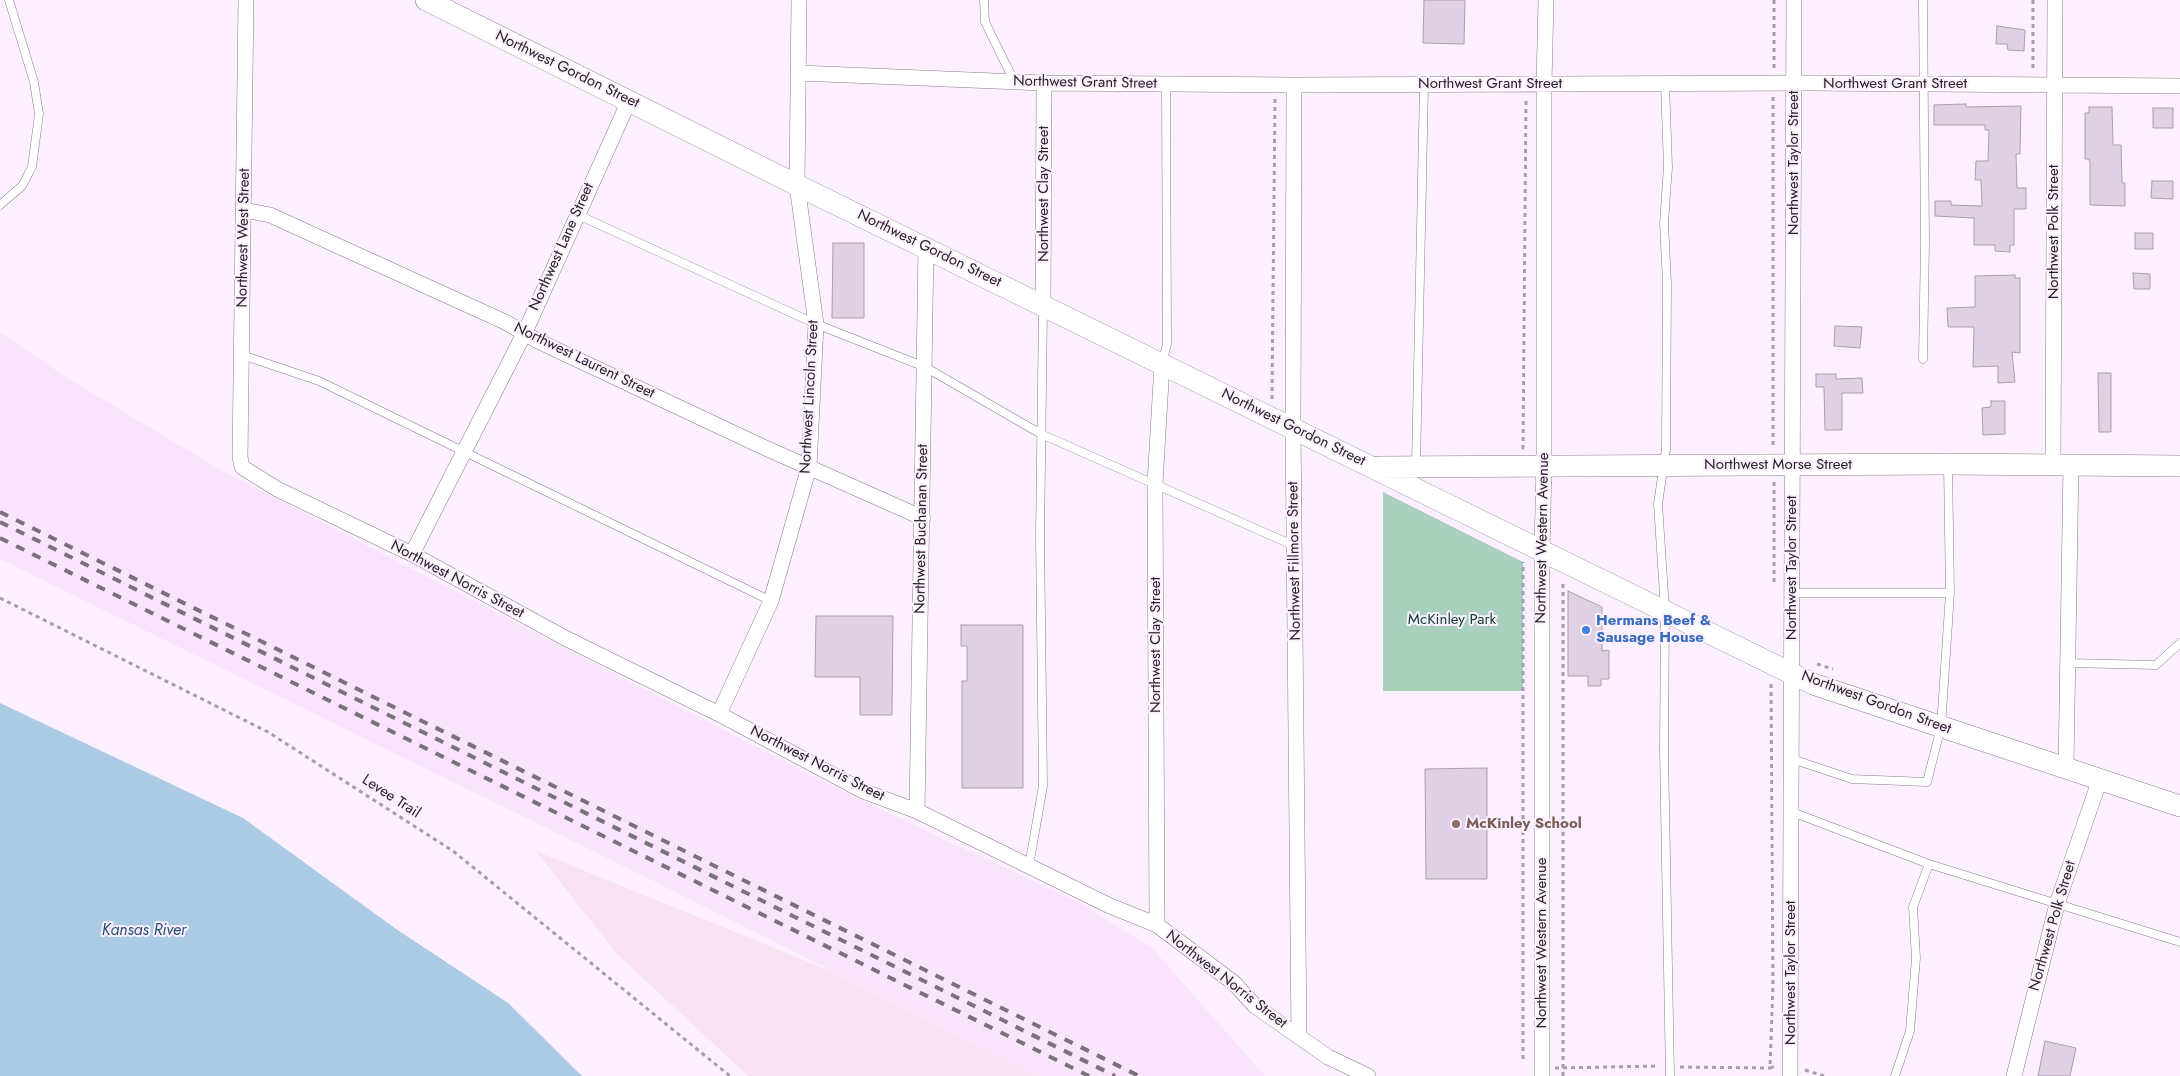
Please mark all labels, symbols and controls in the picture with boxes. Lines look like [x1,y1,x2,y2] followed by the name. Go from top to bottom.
[492,27,642,113] street label: Northwest Gordon Street
[1013,73,1157,93] street label: Northwest Grant Street
[1418,75,1562,93] street label: Northwest Grant Street
[1823,75,1967,93] street label: Northwest Grant Street
[1785,91,1803,235] street label: Northwest Taylor Street
[1035,126,1053,262] street label: Northwest Clay Street
[2045,165,2063,299] street label: Northwest Polk Street
[234,168,254,308] street label: Northwest West Street
[526,180,598,314] street label: Northwest Lane Street
[854,206,1004,292] street label: Northwest Gordon Street
[511,319,657,403] street label: Northwest Laurent Street
[797,320,823,474] street label: Northwest Lincoln Street
[1218,385,1368,471] street label: Northwest Gordon Street
[912,444,932,614] street label: Northwest Buchanan Street
[1533,452,1553,624] street label: Northwest Western Avenue
[1704,456,1852,474] street label: Northwest Morse Street
[1285,481,1305,641] street label: Northwest Fillmore Street
[1783,496,1801,640] street label: Northwest Taylor Street
[387,537,527,623] street label: Northwest Norris Street
[1147,577,1165,713] street label: Northwest Clay Street
[1408,611,1496,629] park label: McKinley Park
[1596,612,1711,647] place label: Hermans Beef & Sausage House
[1580,624,1592,636] marker: Hermans Beef & Sausage House
[1799,668,1953,738] street label: Northwest Gordon Street
[747,722,887,806] street label: Northwest Norris Street
[358,771,424,823] street label: Levee Trail
[1466,815,1582,833] place label: McKinley School
[1450,818,1462,830] marker: McKinley School
[1533,857,1551,1029] street label: Northwest Western Avenue
[2026,859,2080,993] street label: Northwest Polk Street
[1782,901,1800,1045] street label: Northwest Taylor Street
[102,921,186,941] water label: Kansas River
[1162,927,1290,1033] street label: Northwest Norris Street

